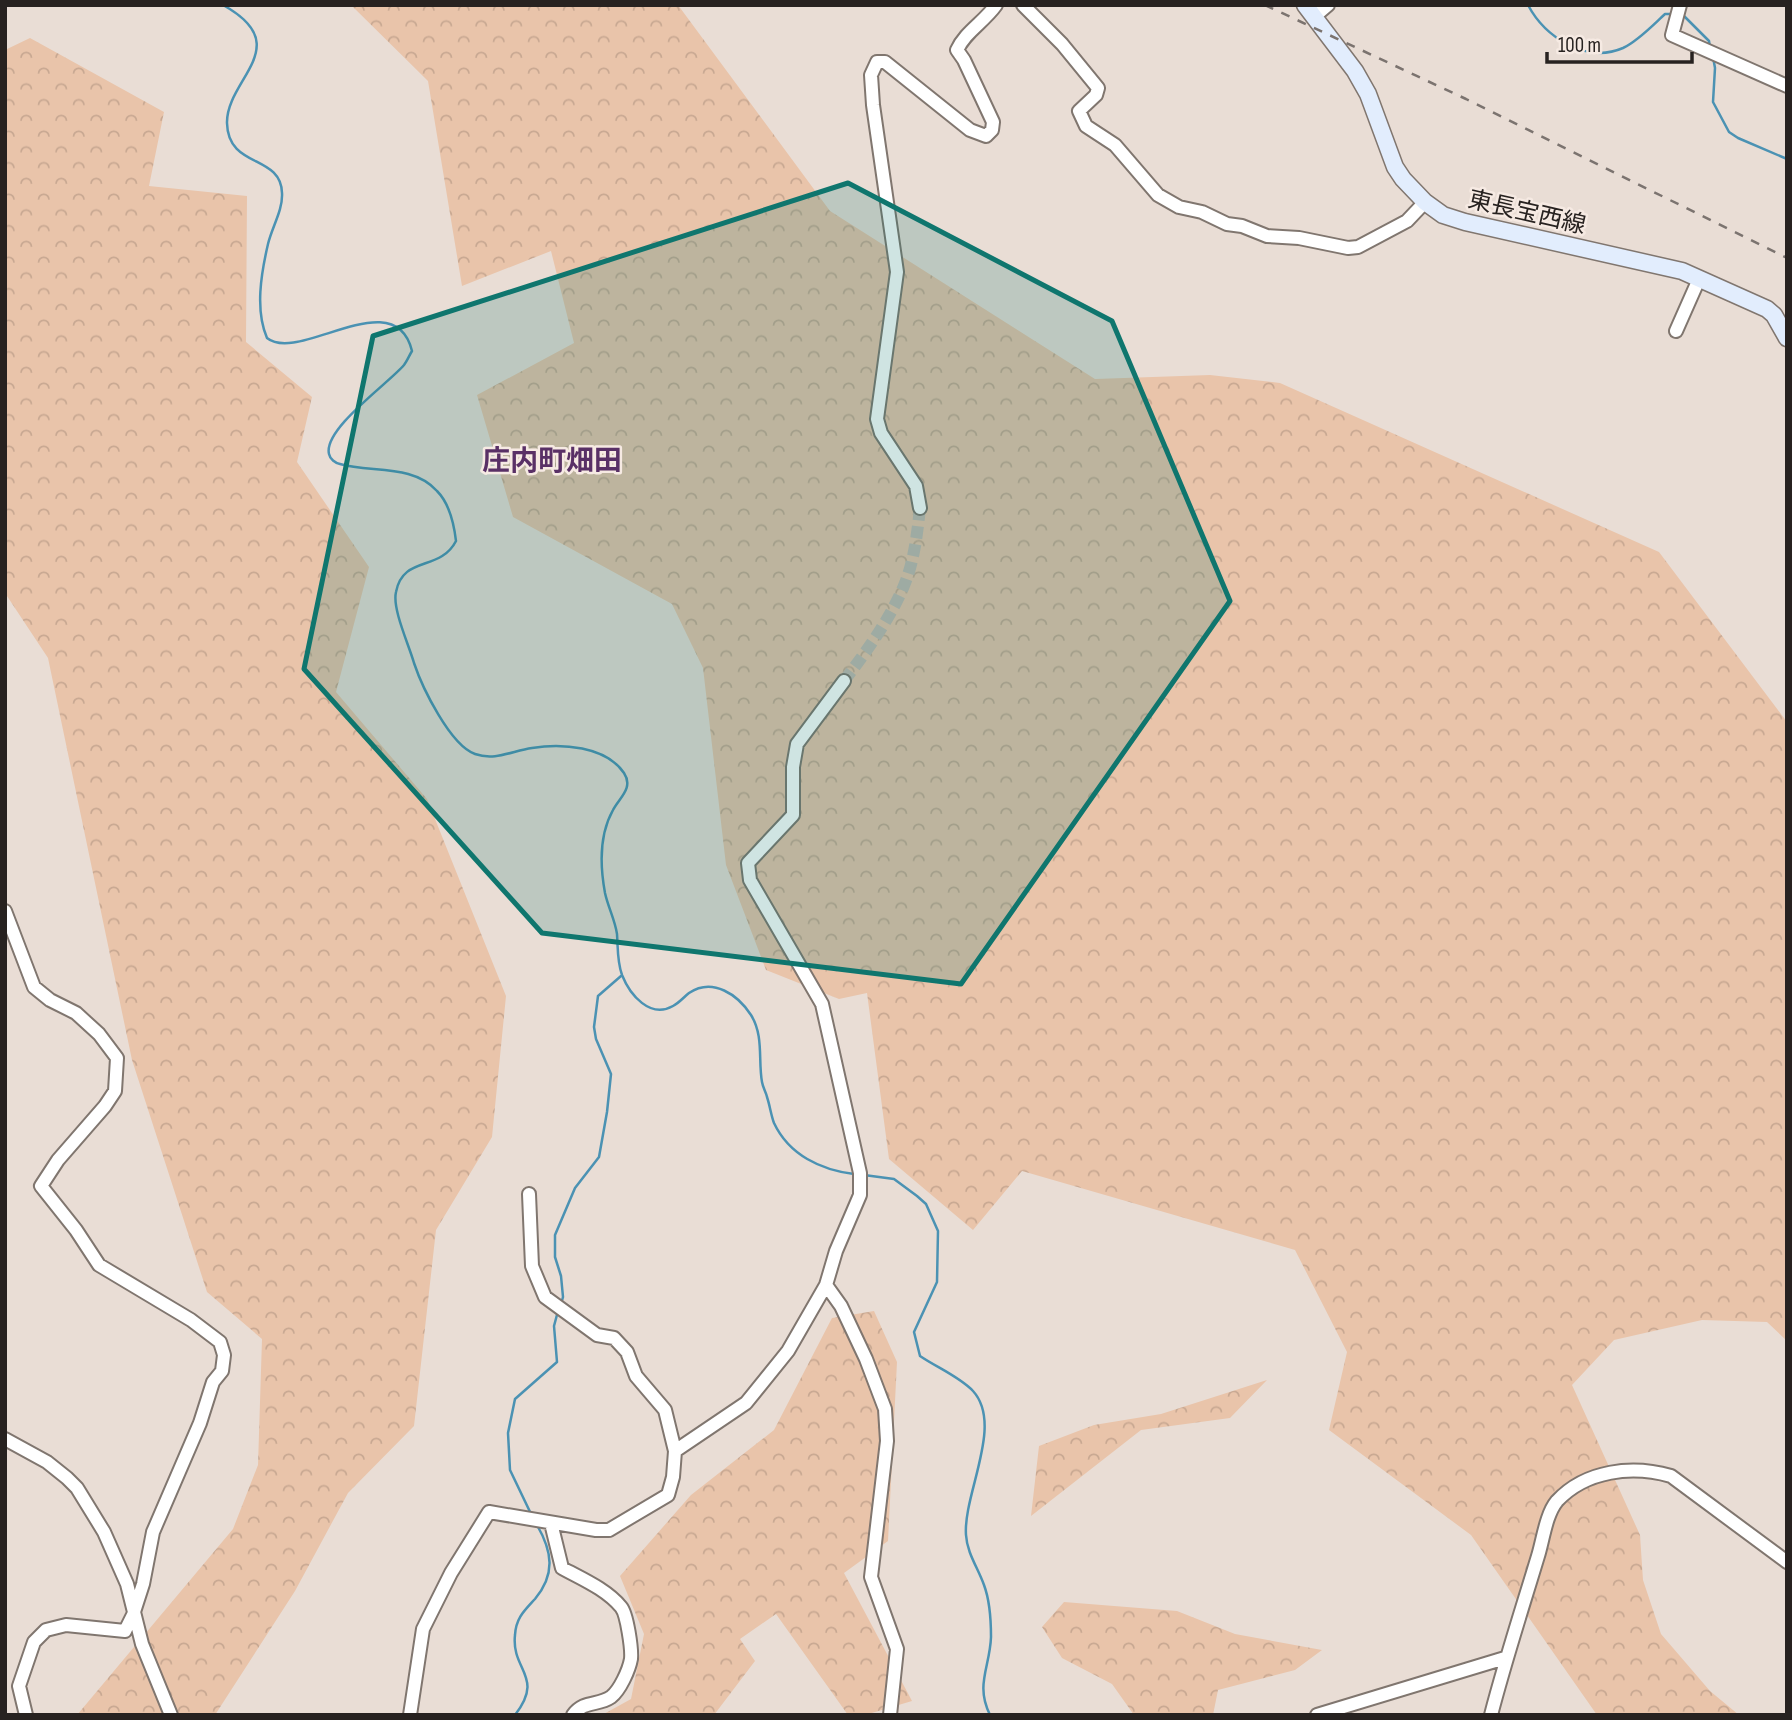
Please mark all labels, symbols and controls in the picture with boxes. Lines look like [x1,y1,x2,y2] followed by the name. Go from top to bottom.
[1547,21,1692,65] scale bar
[1558,33,1601,58] text: 100 m
[1465,185,1589,240] street label: 東長宝西線
[482,445,622,478] district label: 庄内町畑田

